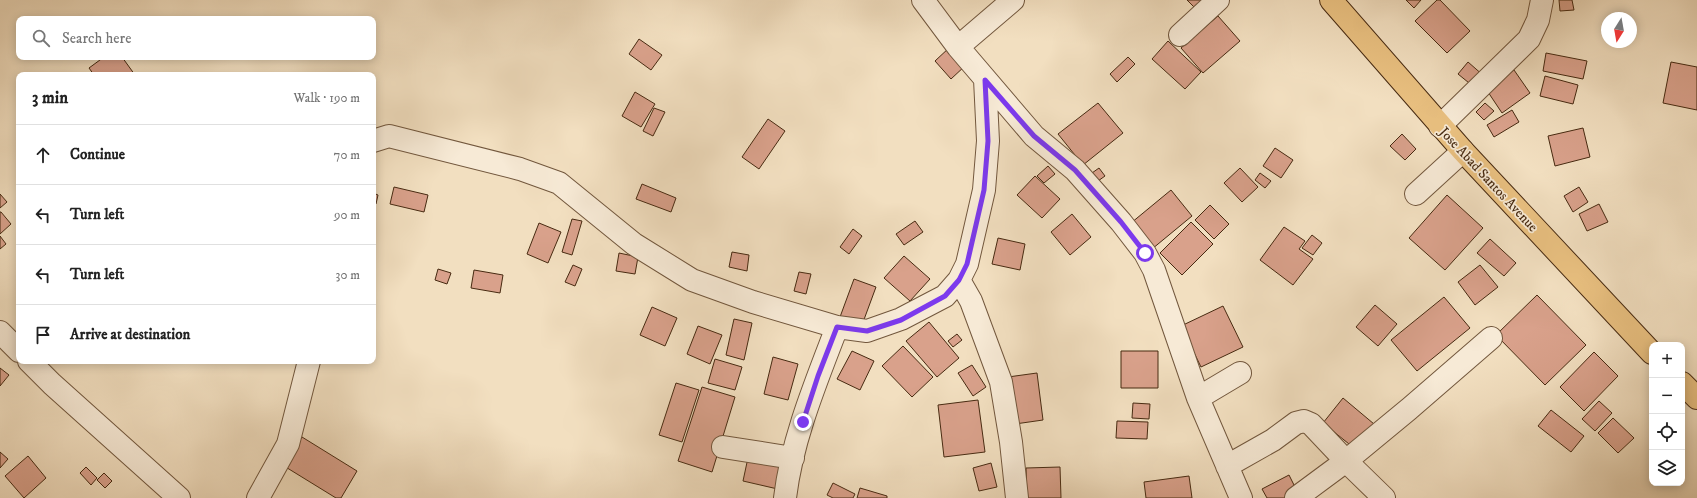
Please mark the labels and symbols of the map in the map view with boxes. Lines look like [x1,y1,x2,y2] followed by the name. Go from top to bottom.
[1601,12,1637,48] north arrow
[1434,122,1542,236] street label: Jose Abad Santos Avenue
[1136,244,1154,262] route start
[794,413,812,431] route end

